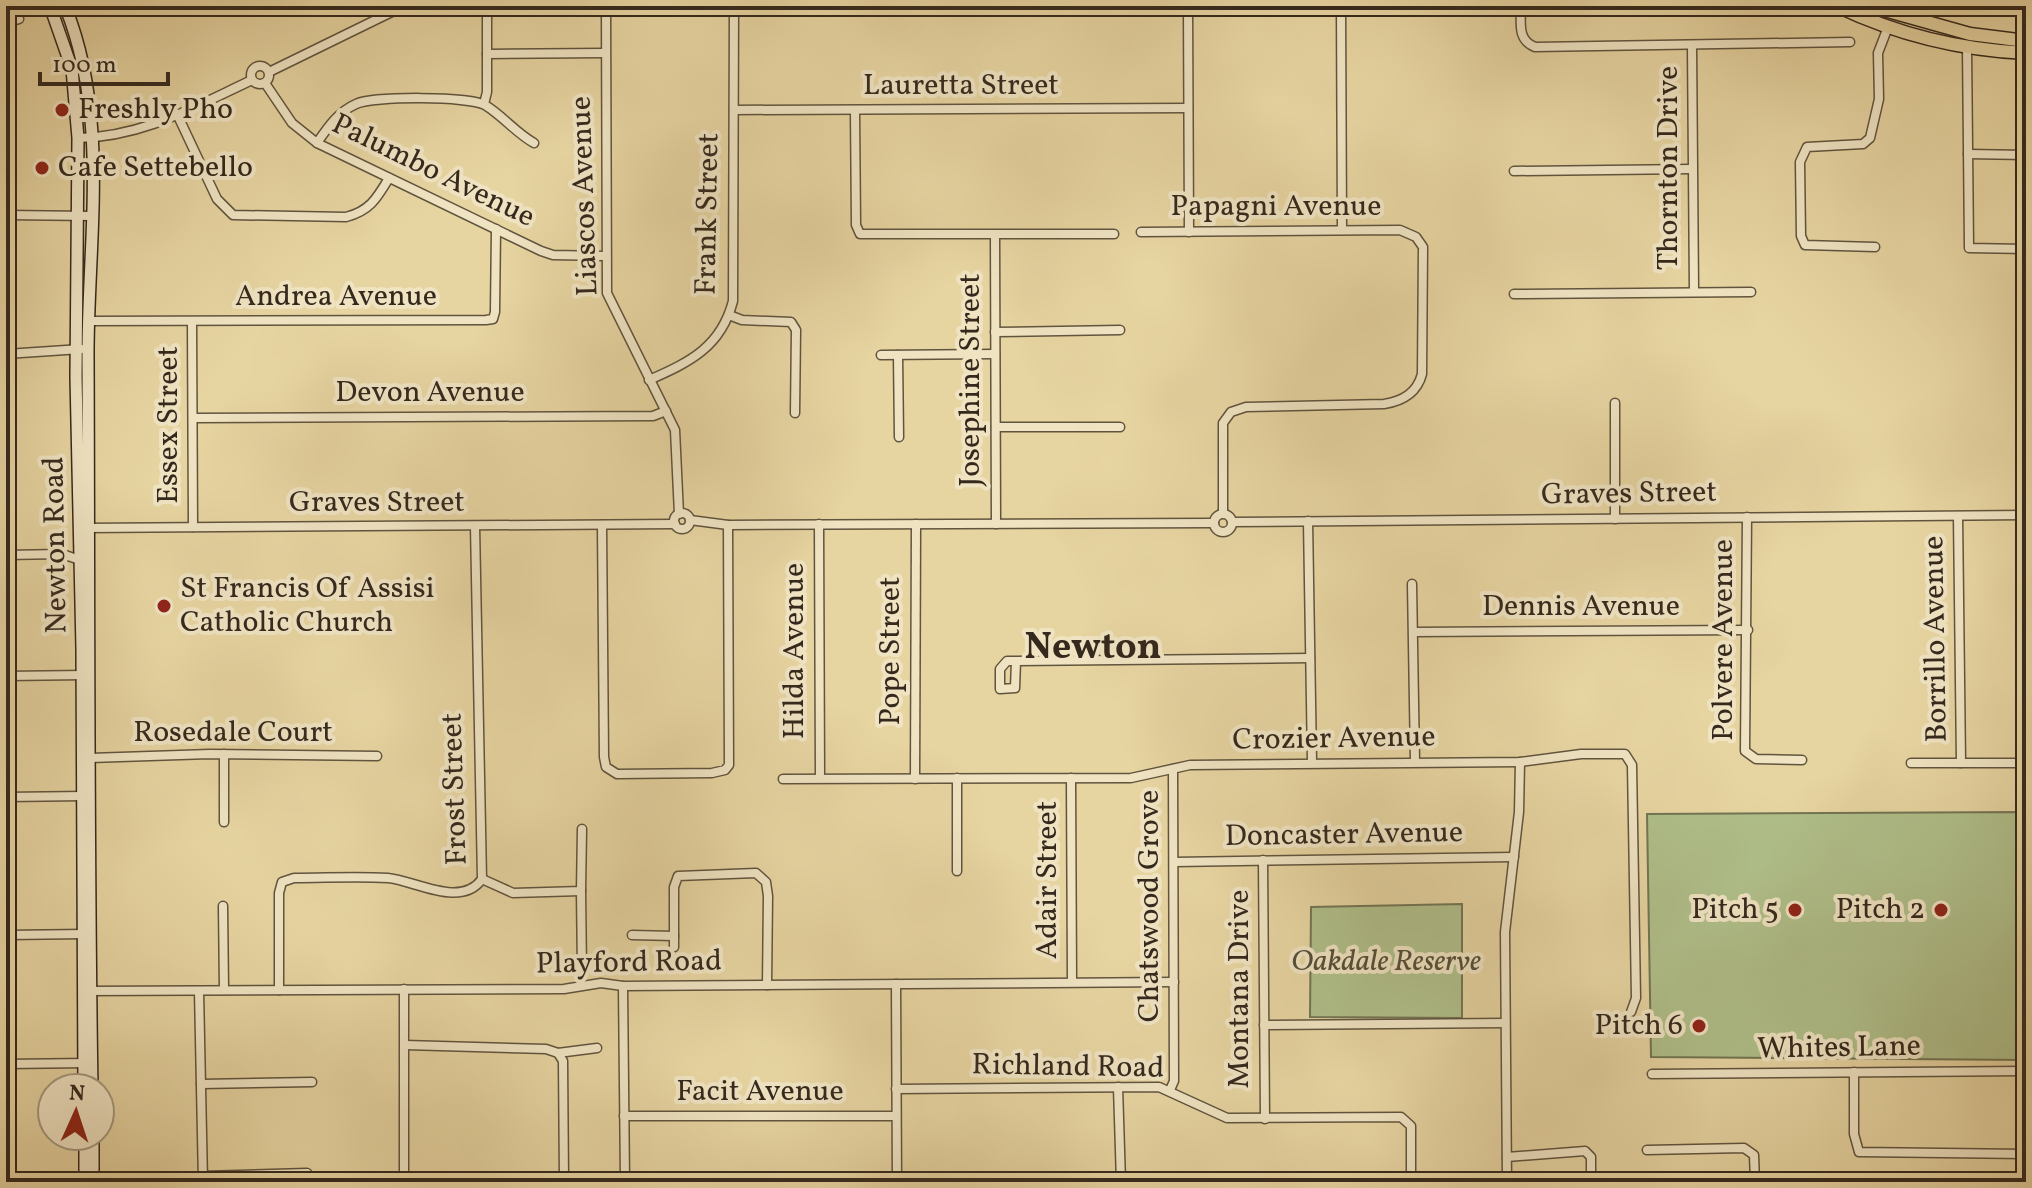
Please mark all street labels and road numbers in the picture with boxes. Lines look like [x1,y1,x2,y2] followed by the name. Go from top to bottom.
[863,65,1059,107] street label: Lauretta Street
[1648,66,1690,270] street label: Thornton Drive
[561,95,609,297] street label: Liascos Avenue
[324,104,542,238] street label: Palumbo Avenue
[686,132,730,296] street label: Frank Street
[1171,186,1381,228] street label: Papagni Avenue
[950,273,992,487] street label: Josephine Street
[235,276,437,318] street label: Andrea Avenue
[148,346,190,504] street label: Essex Street
[335,372,525,414] street label: Devon Avenue
[33,456,79,634] street label: Newton Road
[1541,471,1717,517] street label: Graves Street
[289,482,465,524] street label: Graves Street
[1913,535,1959,743] street label: Borrillo Avenue
[1703,539,1745,741] street label: Polvere Avenue
[774,563,816,739] street label: Hilda Avenue
[870,577,912,725] street label: Pope Street
[1482,586,1680,628] street label: Dennis Avenue
[133,712,333,754] street label: Rosedale Court
[431,712,479,866] street label: Frost Street
[1232,716,1436,762] street label: Crozier Avenue
[1129,790,1171,1022] street label: Chatswood Grove
[1027,801,1069,959] street label: Adair Street
[1225,812,1463,858] street label: Doncaster Avenue
[1219,890,1261,1088] street label: Montana Drive
[536,940,722,986] street label: Playford Road
[1757,1026,1921,1070] street label: Whites Lane
[971,1044,1165,1090] street label: Richland Road
[676,1071,844,1113] street label: Facit Avenue

